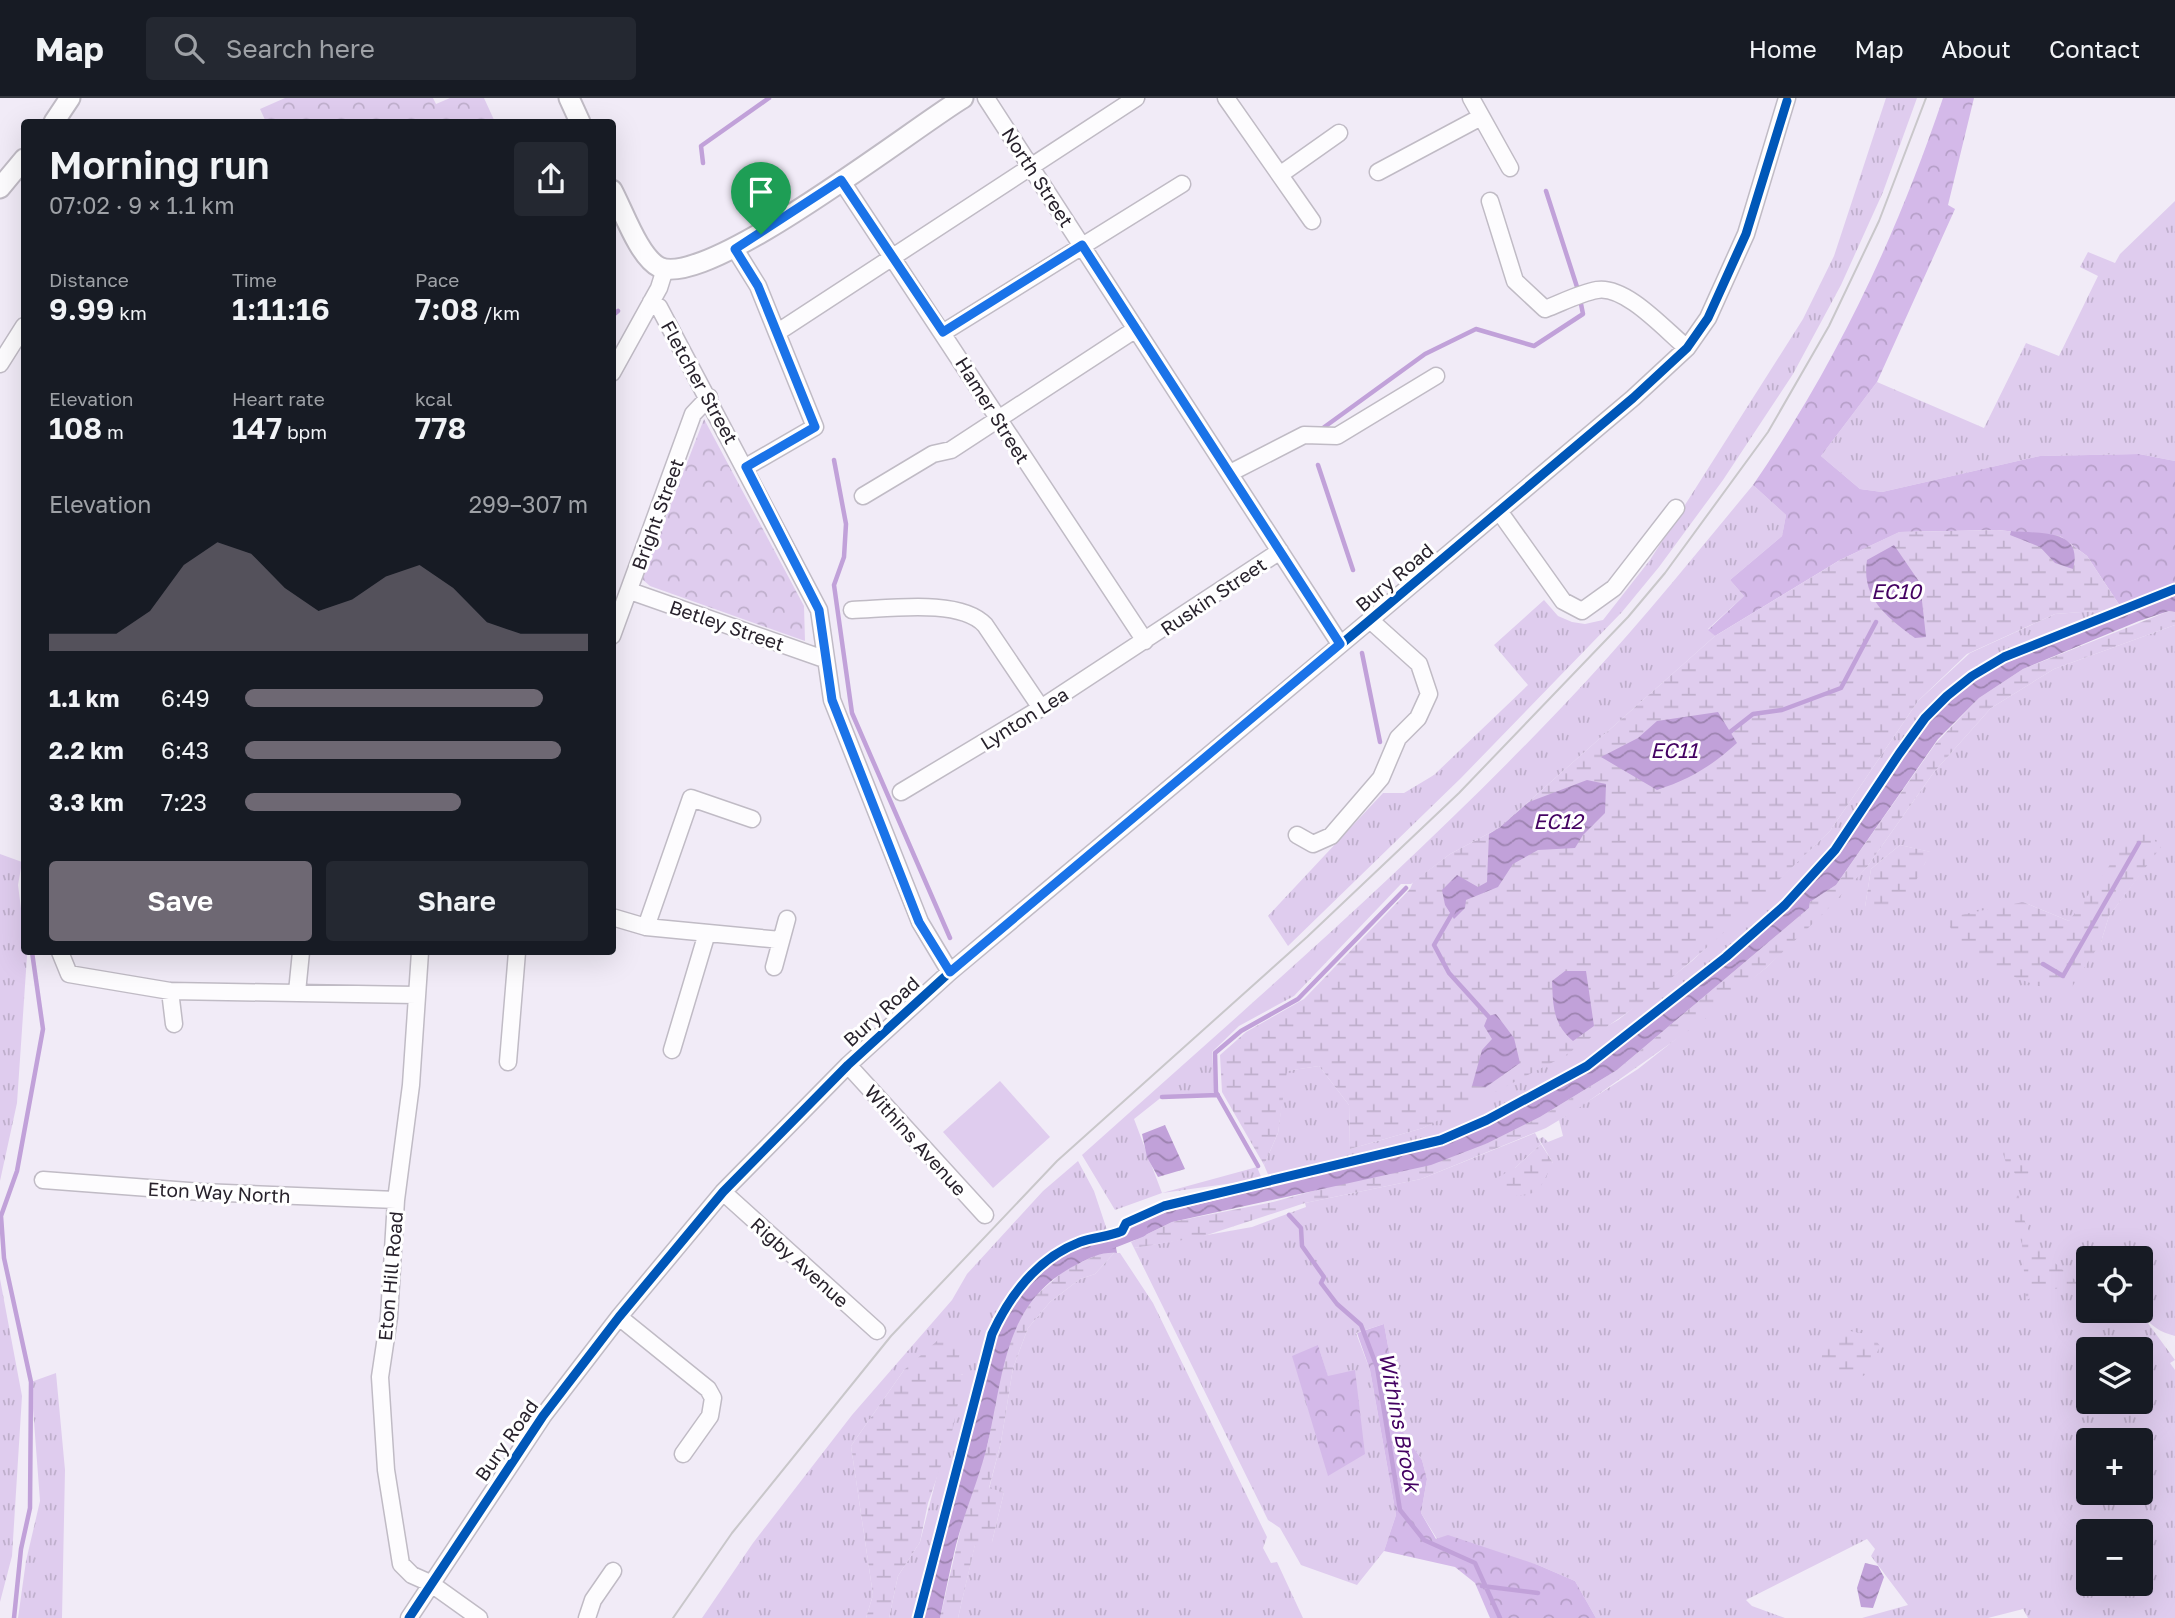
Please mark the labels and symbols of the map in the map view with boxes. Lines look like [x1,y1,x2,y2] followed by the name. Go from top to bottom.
[997,123,1079,231] street label: North Street
[731,162,791,234] pin
[657,316,743,448] street label: Fletcher Street
[951,352,1035,468] street label: Hamer Street
[626,455,688,573] street label: Bright Street
[1351,538,1437,616] street label: Bury Road
[1156,552,1270,640] street label: Ruskin Street
[1871,578,1923,604] water label: EC10
[667,595,787,655] street label: Betley Street
[976,682,1072,754] street label: Lynton Lea
[1650,737,1698,763] water label: EC11
[1533,808,1584,834] water label: EC12
[838,971,924,1051] street label: Bury Road
[860,1080,972,1200] street label: Withins Avenue
[147,1177,291,1207] street label: Eton Way North
[373,1210,407,1342] street label: Eton Hill Road
[746,1212,854,1312] street label: Rigby Avenue
[1374,1350,1427,1496] water label: Withins Brook
[470,1395,542,1485] street label: Bury Road

